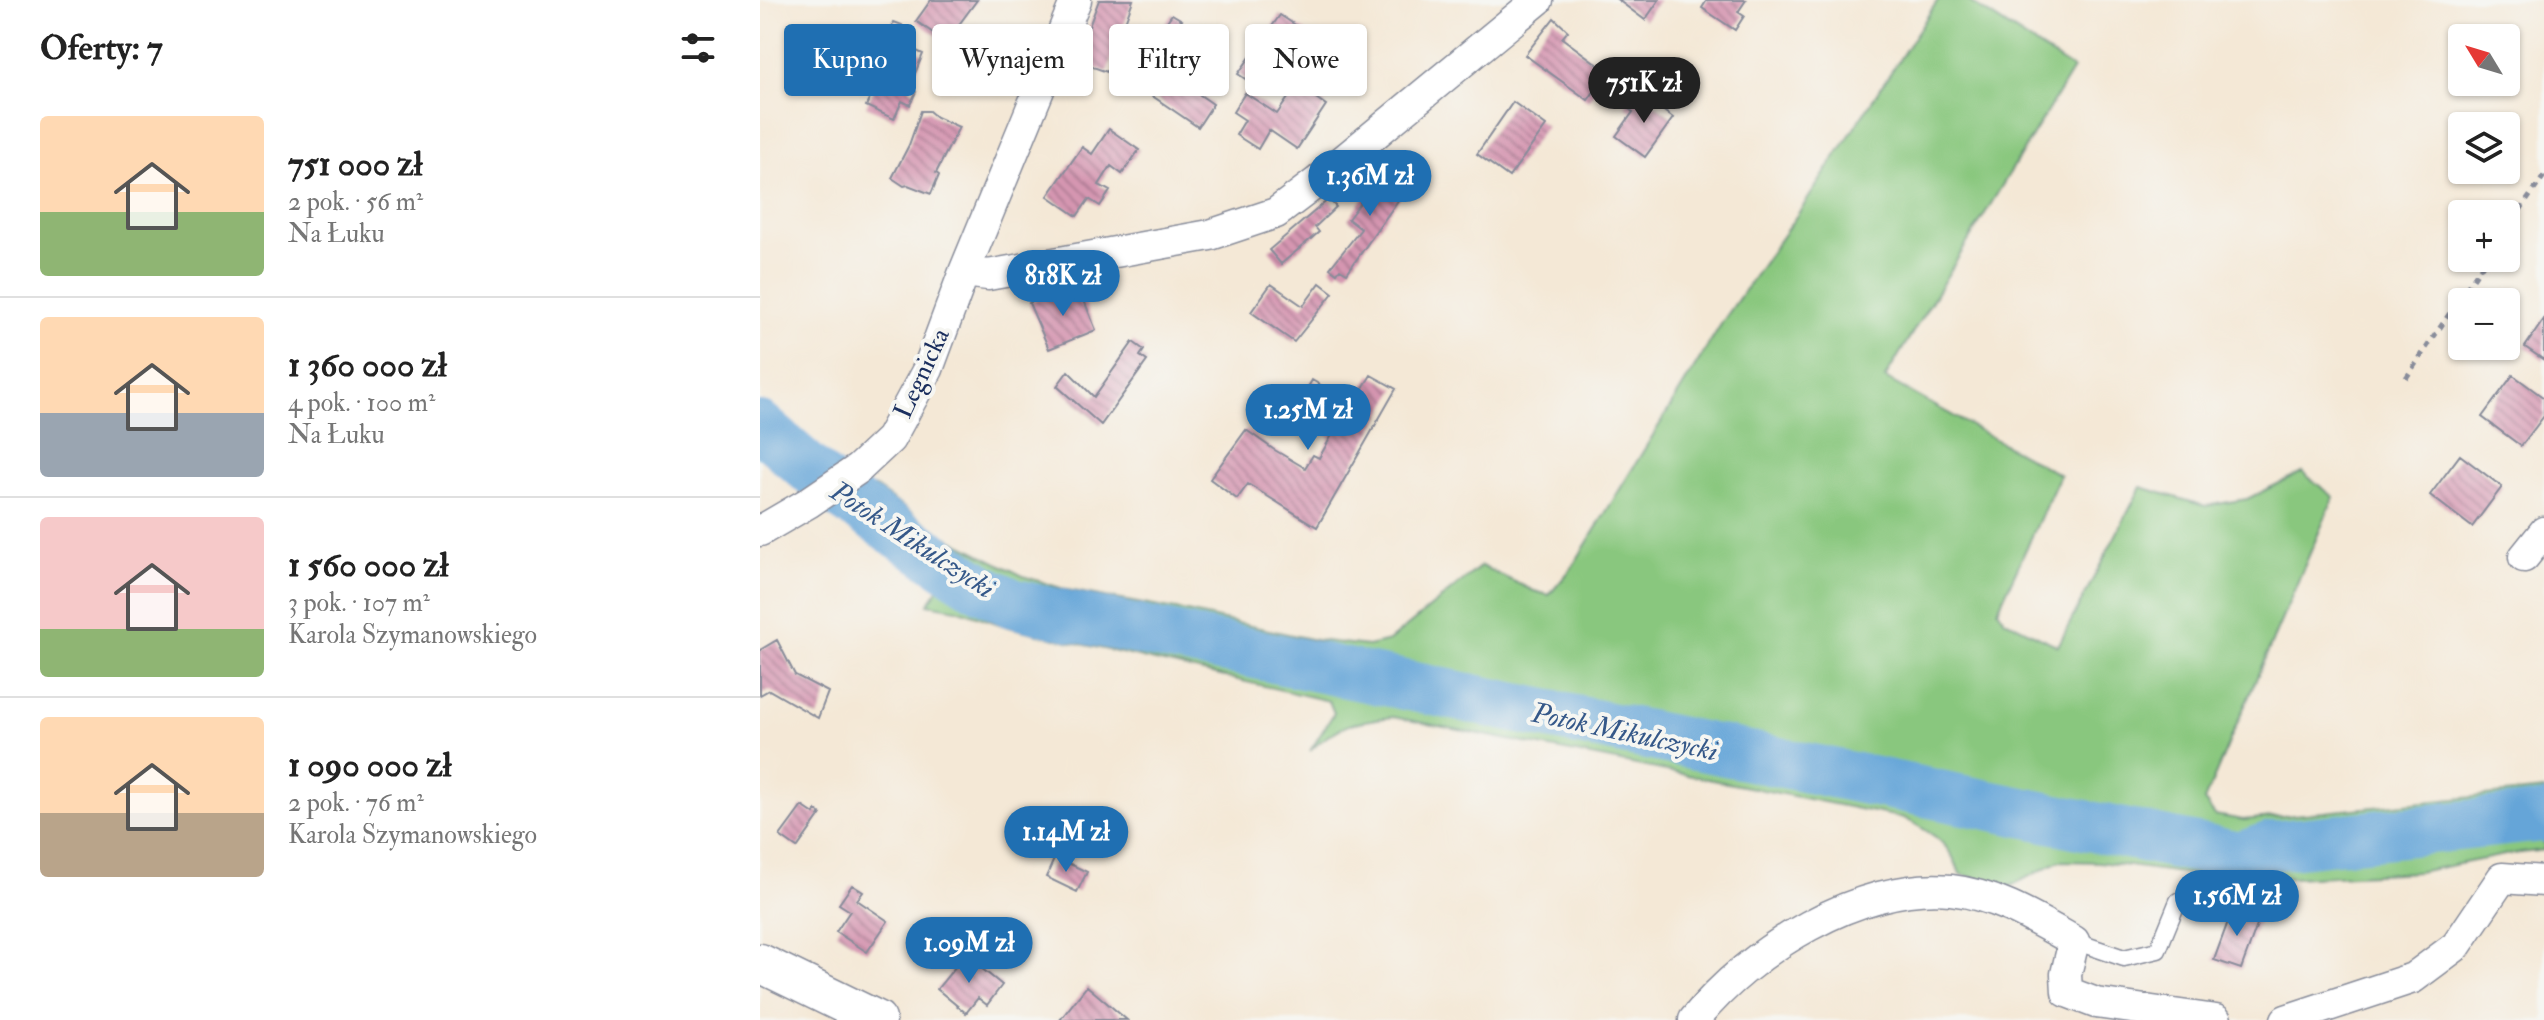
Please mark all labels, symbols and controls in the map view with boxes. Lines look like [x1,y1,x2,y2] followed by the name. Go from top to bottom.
[784,24,916,96] chip: Kupno
[932,24,1093,96] chip: Wynajem
[1109,24,1229,96] chip: Filtry
[1245,24,1367,96] chip: Nowe
[2448,24,2520,96] north arrow
[2448,24,2520,360] map controls
[676,26,720,70] icon: filters
[40,27,163,70] text: Oferty: 7
[1570,57,1718,125] pin: 751K zł
[1606,67,1682,99] text: 751K zł
[2448,112,2520,184] button: layers
[288,143,422,186] text: 751 000 zł
[104,148,200,244] icon: home
[1287,150,1453,218] pin: 1.36M zł
[1326,160,1414,192] text: 1.36M zł
[288,186,423,218] text: 2 pok. · 56 m²
[2448,200,2520,272] button: +
[288,218,385,250] text: Na Łuku
[989,250,1137,318] pin: 818K zł
[1025,260,1101,292] text: 818K zł
[2448,288,2520,360] button: −
[887,323,957,424] street label: Legnicka
[288,344,447,387] text: 1 360 000 zł
[104,349,200,445] icon: home
[1225,384,1391,452] pin: 1.25M zł
[288,387,435,419] text: 4 pok. · 100 m²
[1264,394,1352,426] text: 1.25M zł
[288,419,385,451] text: Na Łuku
[822,473,1001,607] water label: Potok Mikulczycki
[288,544,448,587] text: 1 560 000 zł
[104,549,200,645] icon: home
[288,587,430,619] text: 3 pok. · 107 m²
[288,619,537,651] text: Karola Szymanowskiego
[1527,695,1721,769] water label: Potok Mikulczycki
[288,744,451,787] text: 1 090 000 zł
[104,749,200,845] icon: home
[288,787,424,819] text: 2 pok. · 76 m²
[983,806,1149,874] pin: 1.14M zł
[1022,816,1110,848] text: 1.14M zł
[288,819,537,851] text: Karola Szymanowskiego
[2154,870,2320,938] pin: 1.56M zł
[2193,880,2281,912] text: 1.56M zł
[886,917,1052,985] pin: 1.09M zł
[924,927,1014,959] text: 1.09M zł

